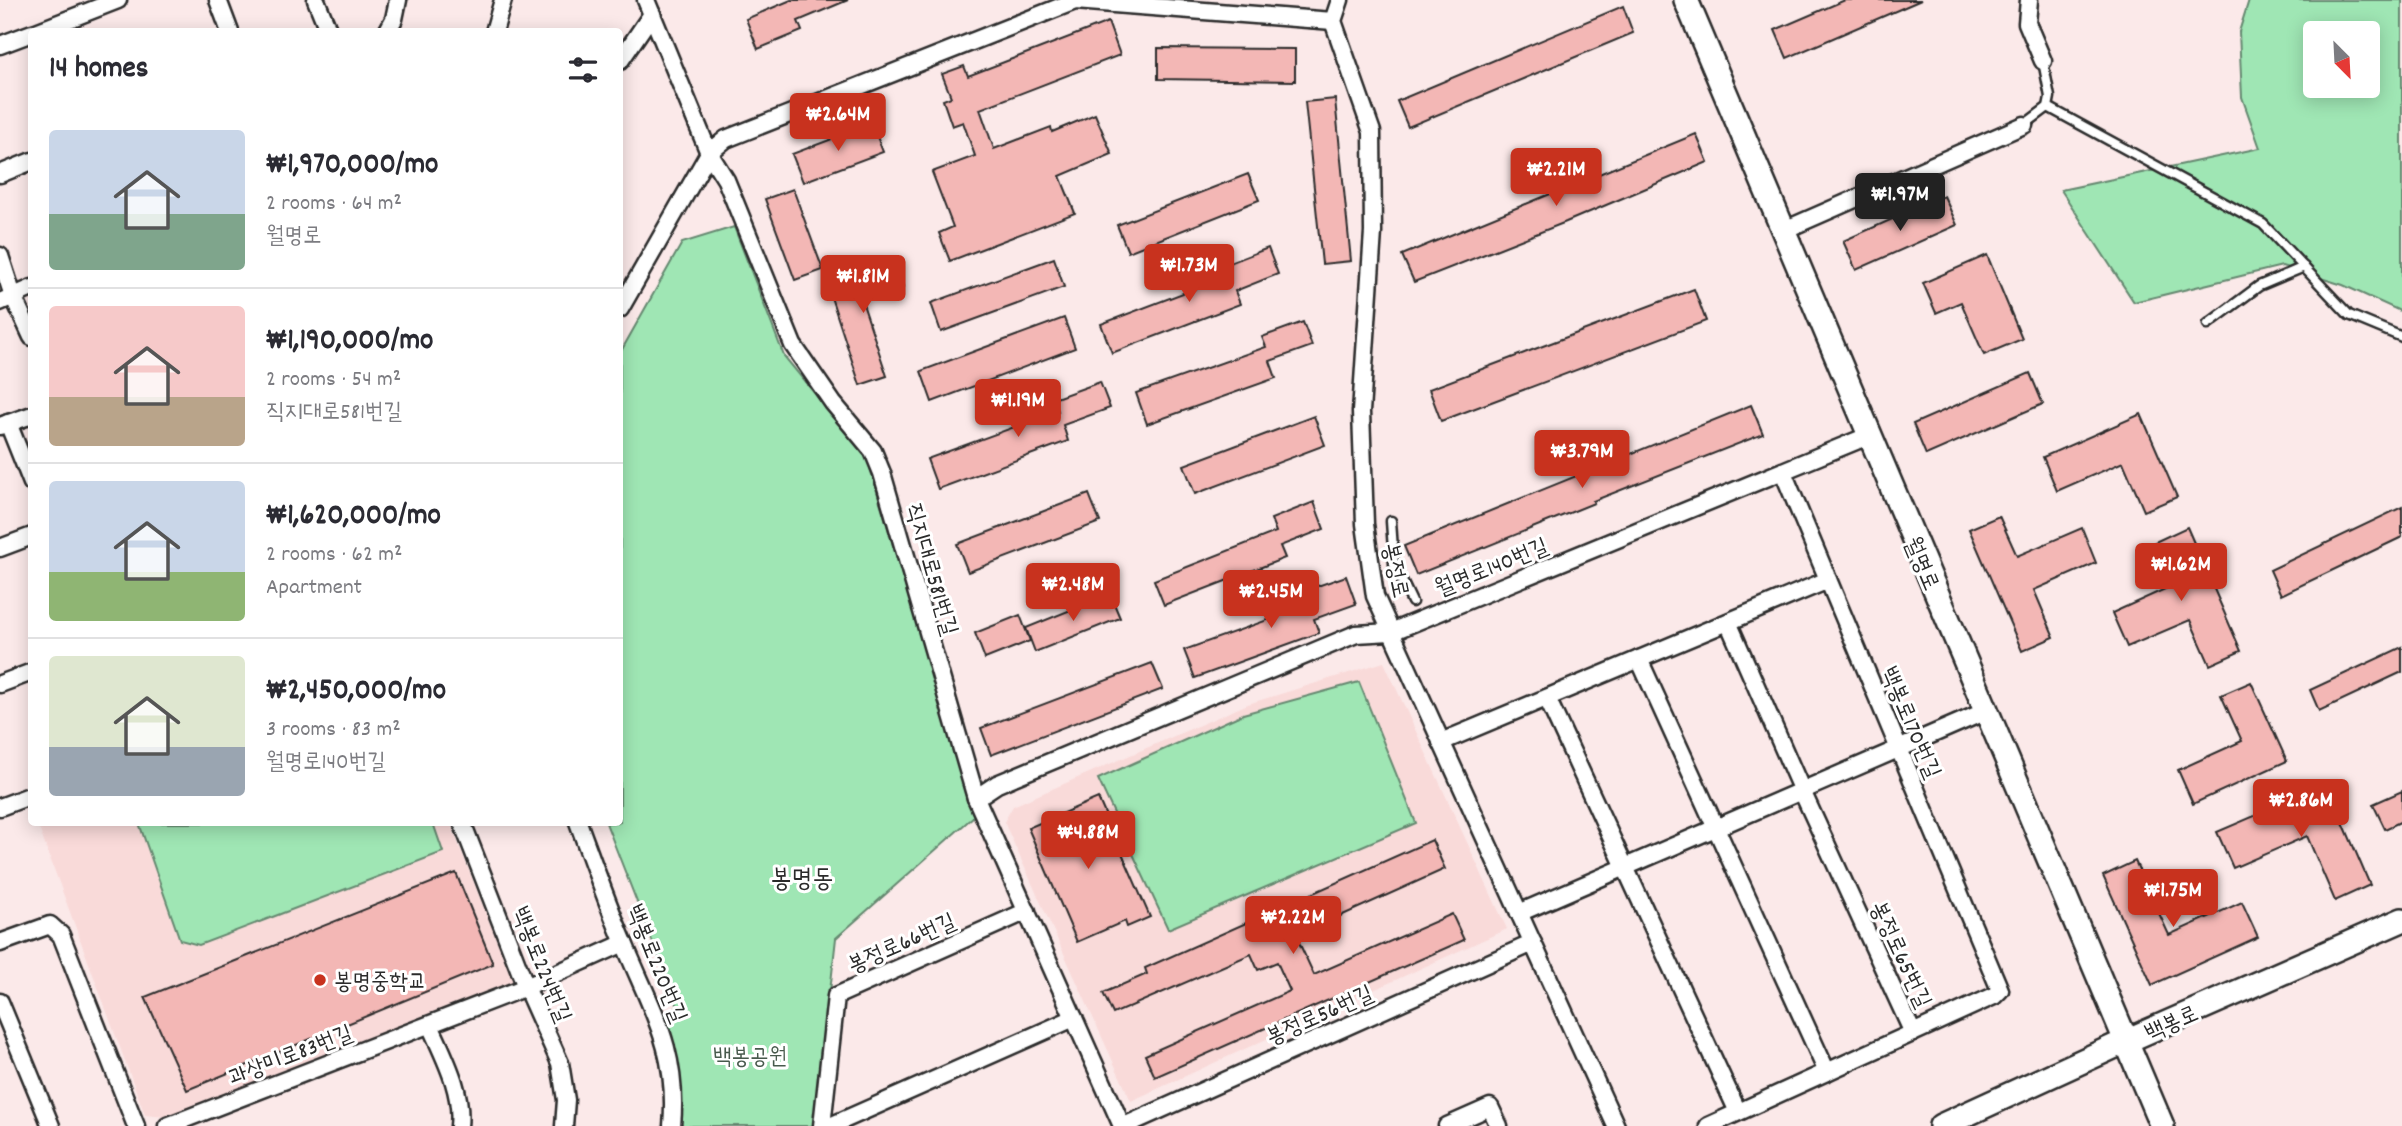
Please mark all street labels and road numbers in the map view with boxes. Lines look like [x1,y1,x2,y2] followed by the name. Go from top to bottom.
[895,500,964,640] street label: 직지대로581번길
[1431,532,1554,607] street label: 월명로140번길
[1894,532,1946,596] street label: 월명로
[1372,540,1415,601] street label: 봉정로
[1870,662,1947,785] street label: 백봉로170번길
[1860,897,1938,1014] street label: 봉정로65번길
[616,900,694,1029] street label: 백봉로220번길
[502,902,578,1028] street label: 백봉로224번길
[843,907,962,984] street label: 봉정로66번길
[1261,979,1379,1056] street label: 봉정로56번길
[2140,999,2204,1052] street label: 백봉로
[224,1018,358,1096] street label: 과상미로83번길

